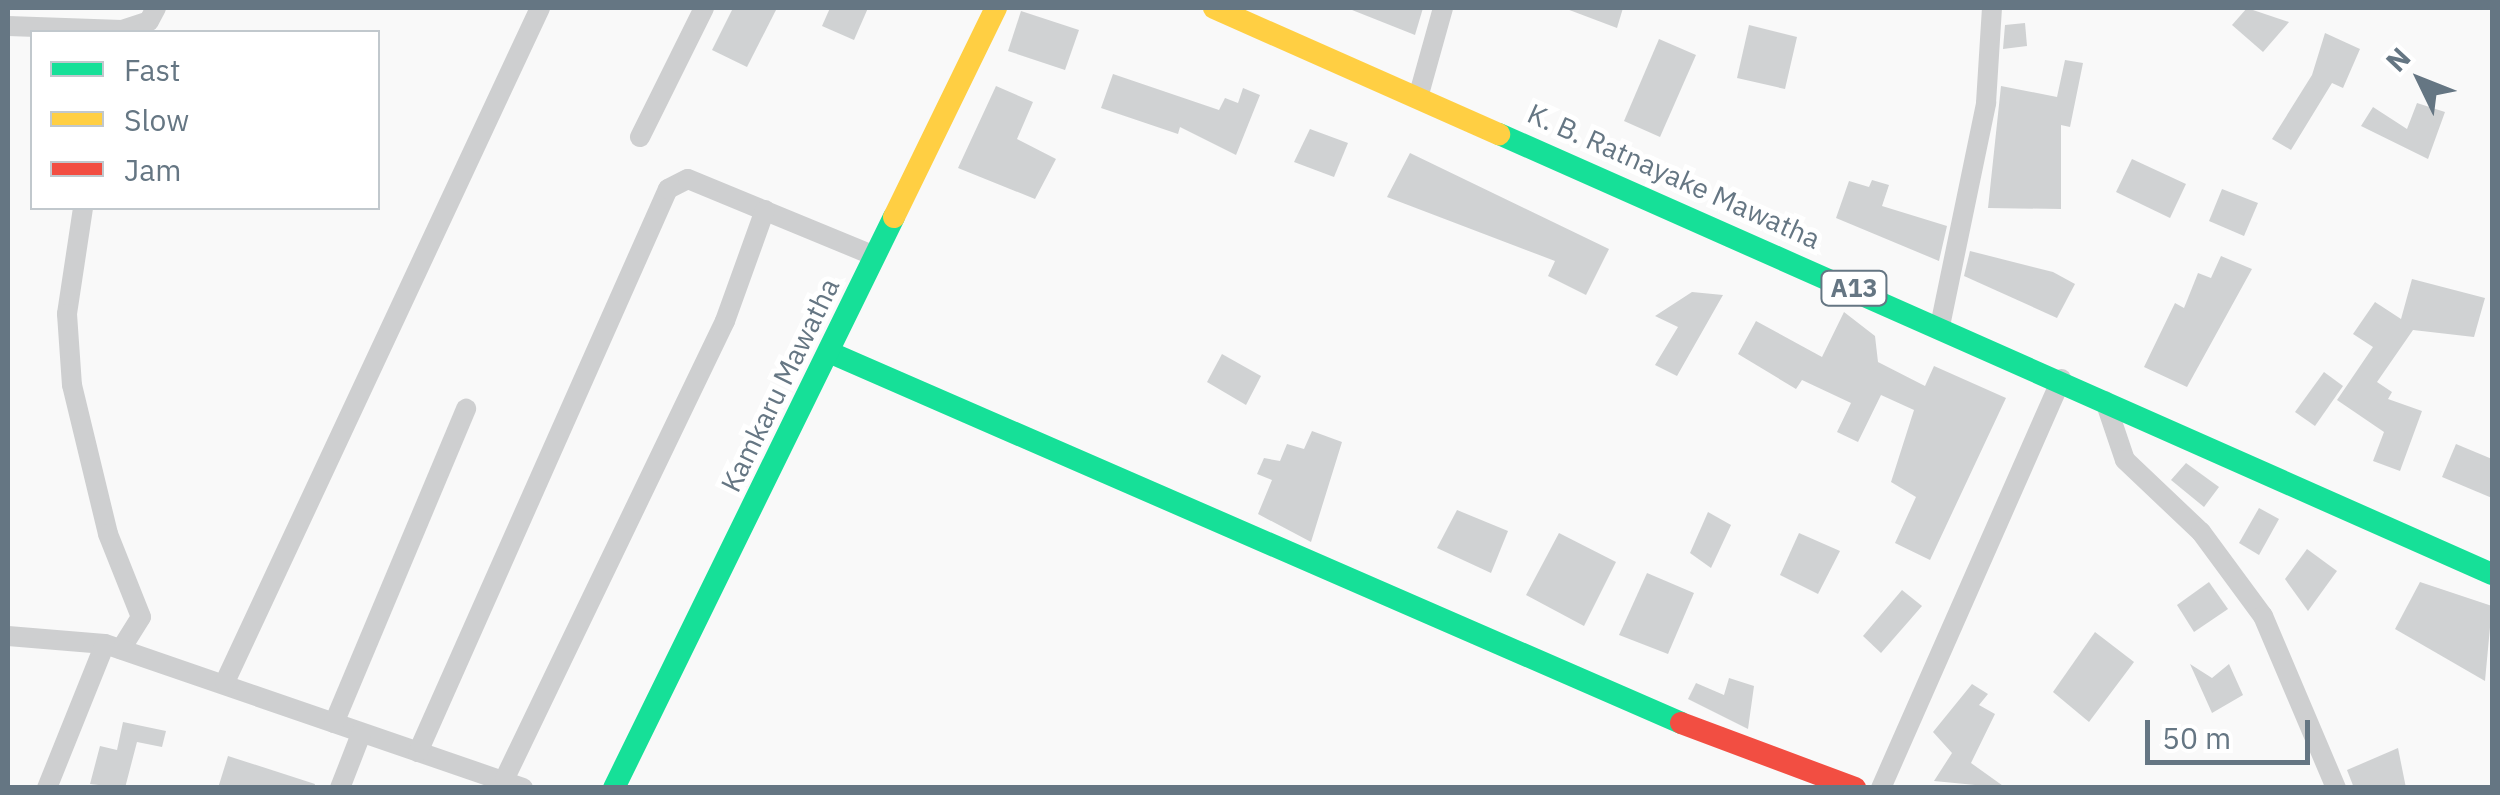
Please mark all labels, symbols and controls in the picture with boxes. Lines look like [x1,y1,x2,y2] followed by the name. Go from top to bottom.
[30,30,380,210] legend
[2370,30,2470,130] north arrow
[2377,39,2418,79] text: N
[124,50,181,89] text: Fast
[1522,96,1826,256] street label: K. B. Ratnayake Mawatha
[124,100,189,139] text: Slow
[124,150,182,189] text: Jam
[1819,268,1889,308] road number: A13
[714,273,846,497] street label: Kamkaru Mawatha
[2150,700,2315,762] scale bar
[2162,718,2231,757] text: 50 m

